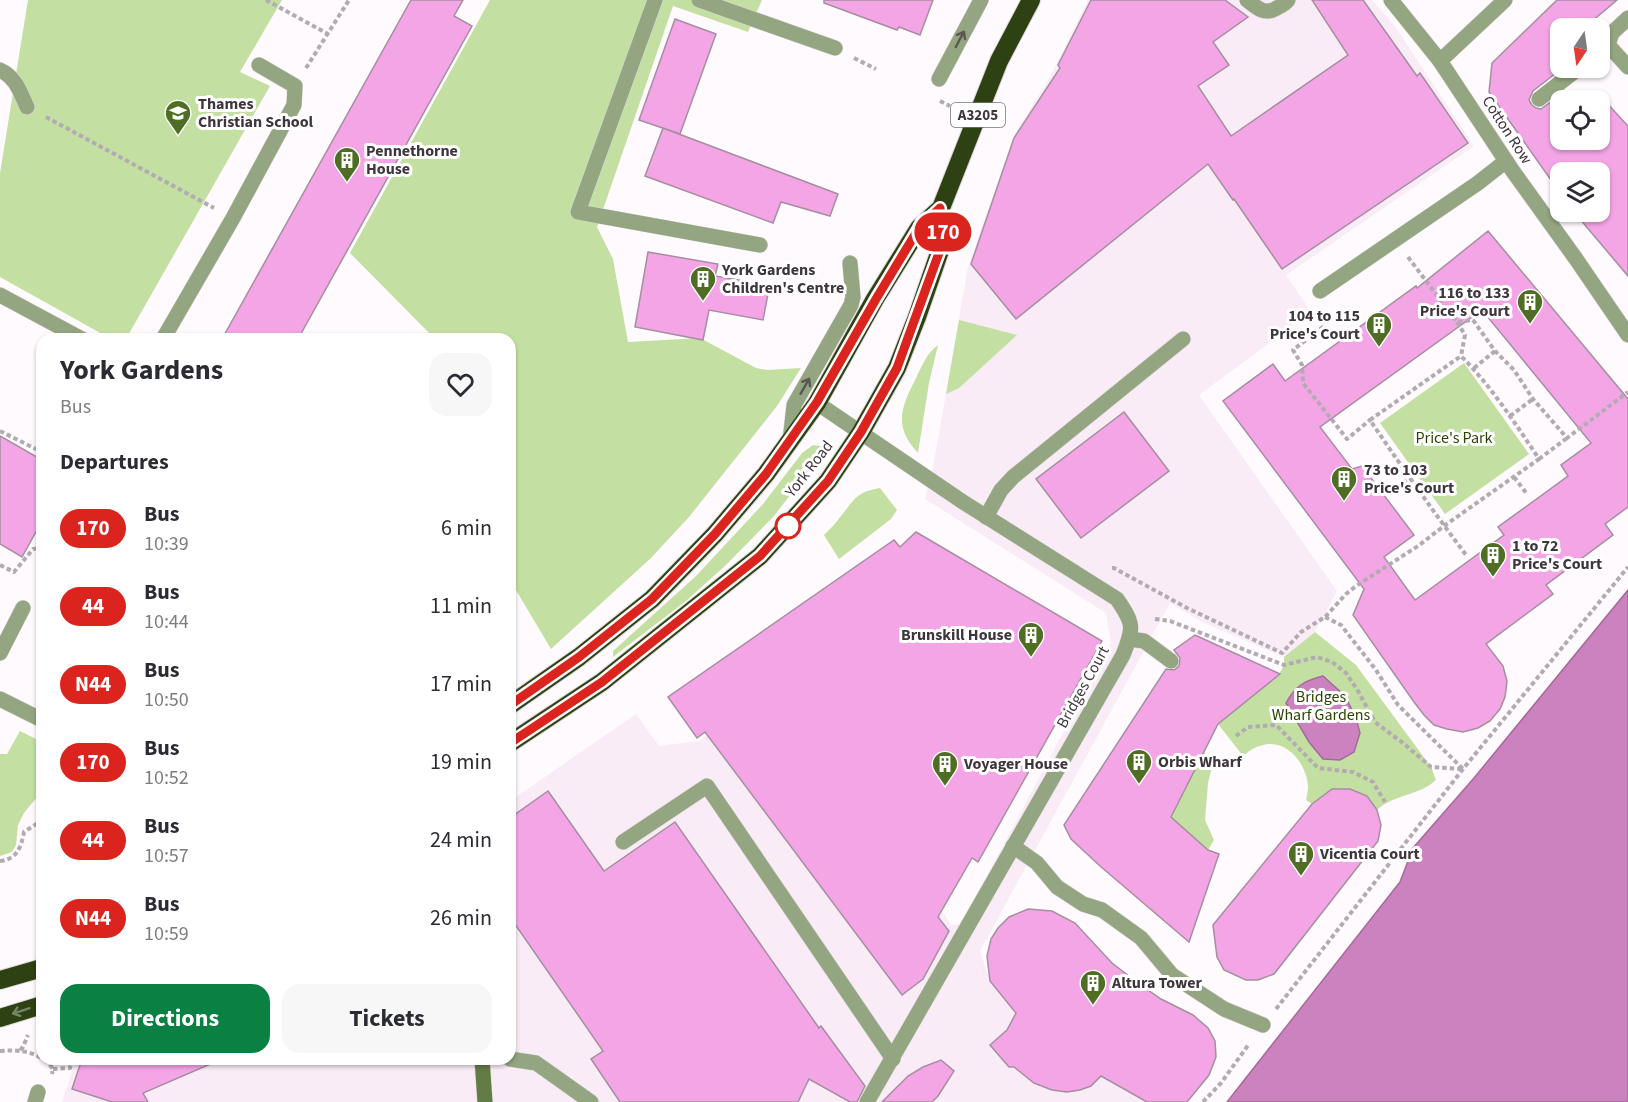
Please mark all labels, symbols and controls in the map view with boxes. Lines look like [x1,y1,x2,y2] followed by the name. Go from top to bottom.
[1550,18,1610,78] north arrow
[1550,18,1610,222] map controls
[955,31,966,49] one-way arrow
[1550,90,1610,150] button: locate
[1477,92,1538,169] street label: Cotton Row
[198,93,314,133] place label: Thames Christian School
[163,98,193,136] school or university icon: Thames Christian School
[951,103,1005,127] road number: A3205
[366,140,458,180] place label: Pennethorne House
[332,145,362,183] building icon: Pennethorne House
[1550,162,1610,222] button: layers
[908,212,978,252] line badge: 170
[926,217,960,247] text: 170
[721,259,844,299] place label: York Gardens Children's Centre
[688,264,718,302] building icon: York Gardens Children's Centre
[1420,282,1510,322] place label: 116 to 133 Price's Court
[1515,287,1545,325] building icon: 116 to 133 Price's Court
[1270,305,1360,345] place label: 104 to 115 Price's Court
[1364,310,1394,348] building icon: 104 to 115 Price's Court
[60,350,223,390] text: York Gardens
[429,353,492,416] button: heart
[799,378,811,395] one-way arrow
[60,393,91,421] text: Bus
[1416,427,1493,449] park label: Price's Park
[779,436,838,503] street label: York Road
[60,446,169,478] text: Departures
[1364,459,1454,499] place label: 73 to 103 Price's Court
[1329,464,1359,502] building icon: 73 to 103 Price's Court
[144,498,180,530] text: Bus
[441,512,492,544] text: 6 min
[76,513,110,543] text: 170
[775,513,801,539] unlabelled marker
[144,530,189,558] text: 10:39
[1512,535,1602,575] place label: 1 to 72 Price's Court
[1478,540,1508,578] building icon: 1 to 72 Price's Court
[144,576,180,608] text: Bus
[430,590,492,622] text: 11 min
[82,591,104,621] text: 44
[144,608,189,636] text: 10:44
[1016,620,1046,658] building icon: Brunskill House
[901,624,1012,646] place label: Brunskill House
[1051,641,1115,732] street label: Bridges Court
[144,654,180,686] text: Bus
[430,668,492,700] text: 17 min
[75,669,111,699] text: N44
[144,686,189,714] text: 10:50
[1272,686,1370,726] park label: Bridges Wharf Gardens
[144,732,180,764] text: Bus
[430,746,492,778] text: 19 min
[76,747,110,777] text: 170
[1124,747,1154,785] building icon: Orbis Wharf
[930,749,960,787] building icon: Voyager House
[1158,751,1242,773] place label: Orbis Wharf
[963,753,1068,775] place label: Voyager House
[144,764,189,792] text: 10:52
[144,810,180,842] text: Bus
[430,824,492,856] text: 24 min
[82,825,104,855] text: 44
[1286,839,1316,877] building icon: Vicentia Court
[144,842,189,870] text: 10:57
[1319,843,1420,865] place label: Vicentia Court
[144,888,180,920] text: Bus
[430,902,492,934] text: 26 min
[75,903,111,933] text: N44
[144,920,189,948] text: 10:59
[1078,968,1108,1006] building icon: Altura Tower
[1111,972,1203,994] place label: Altura Tower
[60,984,270,1053] button: Directions
[282,984,492,1053] button: Tickets
[12,1007,31,1018] one-way arrow

